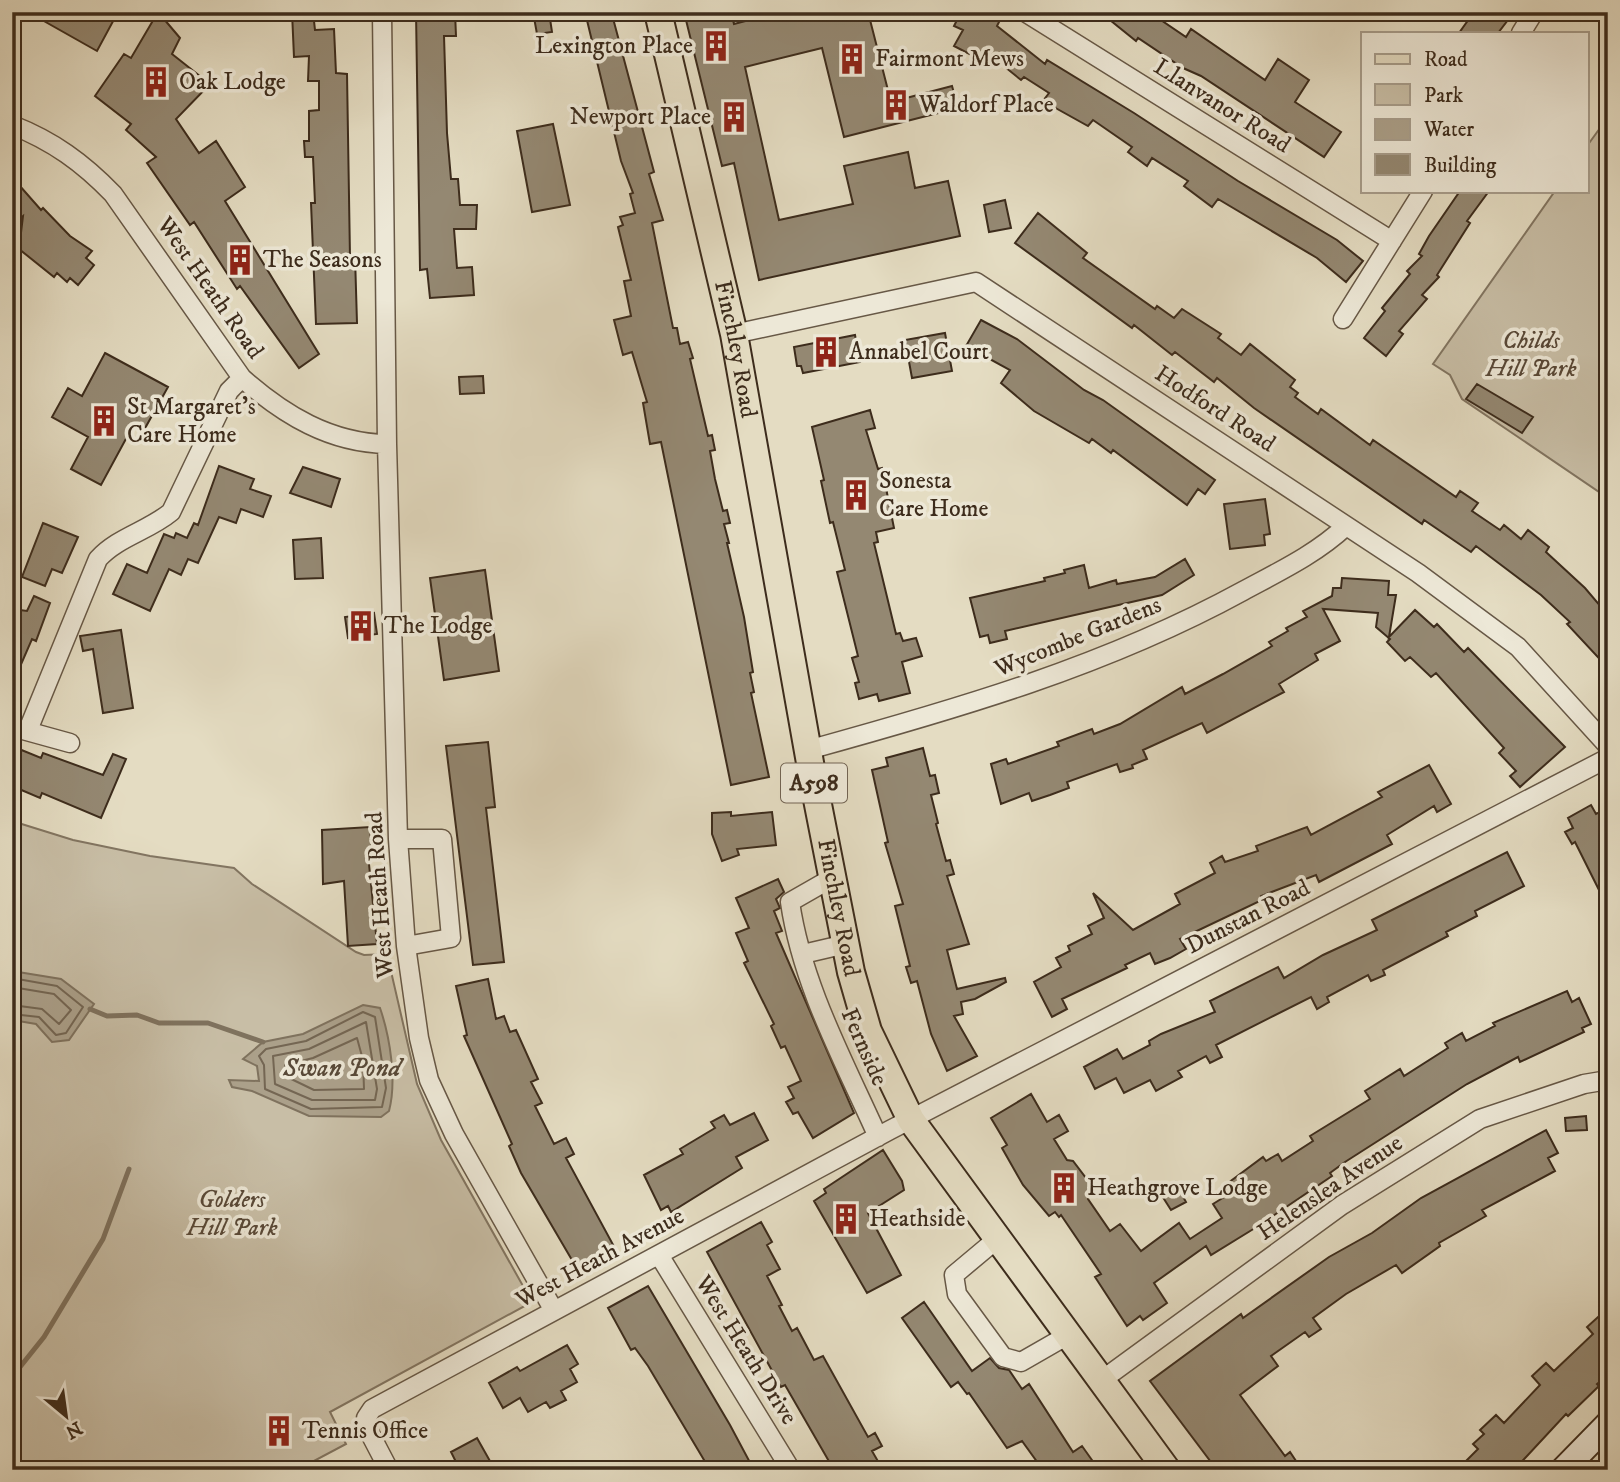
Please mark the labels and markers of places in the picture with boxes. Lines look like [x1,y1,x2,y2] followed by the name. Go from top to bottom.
[699,29,733,63] building icon: Lexington Place
[535,31,693,61] place label: Lexington Place
[835,42,869,76] building icon: Fairmont Mews
[875,44,1024,74] place label: Fairmont Mews
[139,65,173,99] building icon: Oak Lodge
[179,67,286,97] place label: Oak Lodge
[879,88,913,122] building icon: Waldorf Place
[918,90,1054,120] place label: Waldorf Place
[717,100,751,134] building icon: Newport Place
[570,102,711,132] place label: Newport Place
[223,243,257,277] building icon: The Seasons
[263,245,382,275] place label: The Seasons
[809,335,843,369] building icon: Annabel Court
[849,337,989,367] place label: Annabel Court
[127,392,256,450] place label: St Margaret's Care Home
[87,404,121,438] building icon: St Margaret's Care Home
[879,466,989,524] place label: Sonesta Care Home
[839,478,873,512] building icon: Sonesta Care Home
[344,609,378,643] building icon: The Lodge
[384,611,492,641] place label: The Lodge
[1047,1171,1081,1205] building icon: Heathgrove Lodge
[1087,1173,1268,1203] place label: Heathgrove Lodge
[829,1202,863,1236] building icon: Heathside
[869,1204,965,1234] place label: Heathside
[262,1414,296,1448] building icon: Tennis Office
[302,1416,428,1446] place label: Tennis Office

